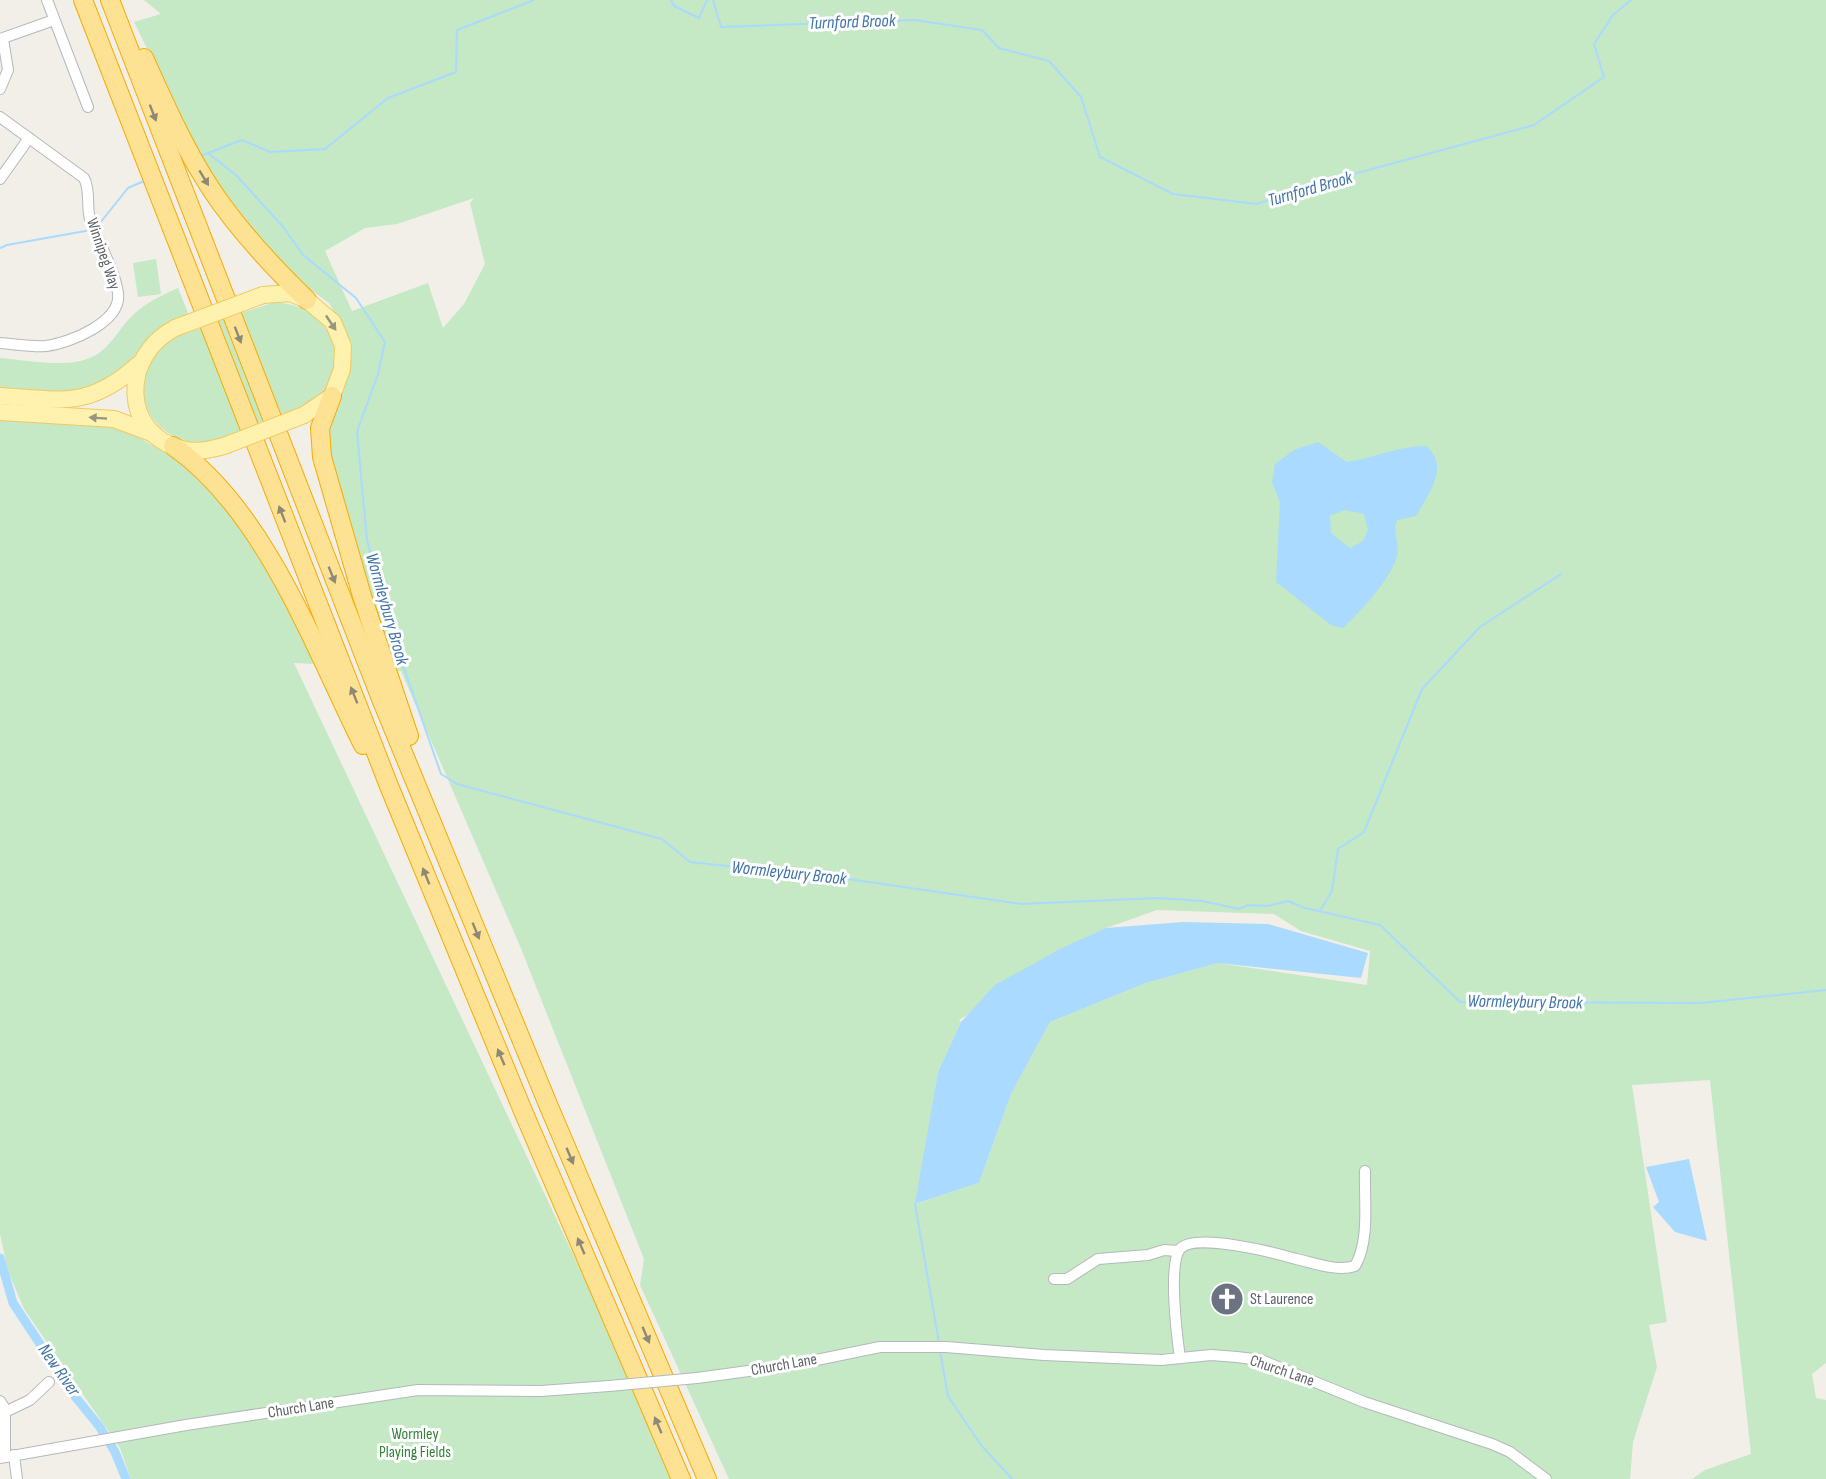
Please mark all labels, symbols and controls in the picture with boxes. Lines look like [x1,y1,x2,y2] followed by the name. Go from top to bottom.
[808,10,897,34] water label: Turnford Brook
[149,105,159,123] one-way arrow
[1265,167,1356,211] water label: Turnford Brook
[199,170,210,186] one-way arrow
[82,216,124,292] street label: Winnipeg Way
[326,315,337,332] one-way arrow
[234,326,243,344] one-way arrow
[88,413,107,423] one-way arrow
[277,505,286,523] one-way arrow
[361,551,413,669] water label: Wormleybury Brook
[328,566,337,584] one-way arrow
[349,686,359,704] one-way arrow
[731,857,849,890] water label: Wormleybury Brook
[421,867,431,885] one-way arrow
[472,922,481,940] one-way arrow
[1467,990,1584,1014] water label: Wormleybury Brook
[496,1047,506,1065] one-way arrow
[565,1147,574,1164] one-way arrow
[576,1237,585,1255] one-way arrow
[1209,1281,1245,1317] church icon: St Laurence
[1250,1290,1313,1309] place label: St Laurence
[642,1326,651,1344] one-way arrow
[34,1340,85,1401] water label: New River
[749,1350,819,1380] street label: Church Lane
[1247,1351,1317,1391] street label: Church Lane
[267,1393,335,1423] street label: Church Lane
[653,1416,663,1434] one-way arrow
[379,1425,451,1462] park label: Wormley Playing Fields

